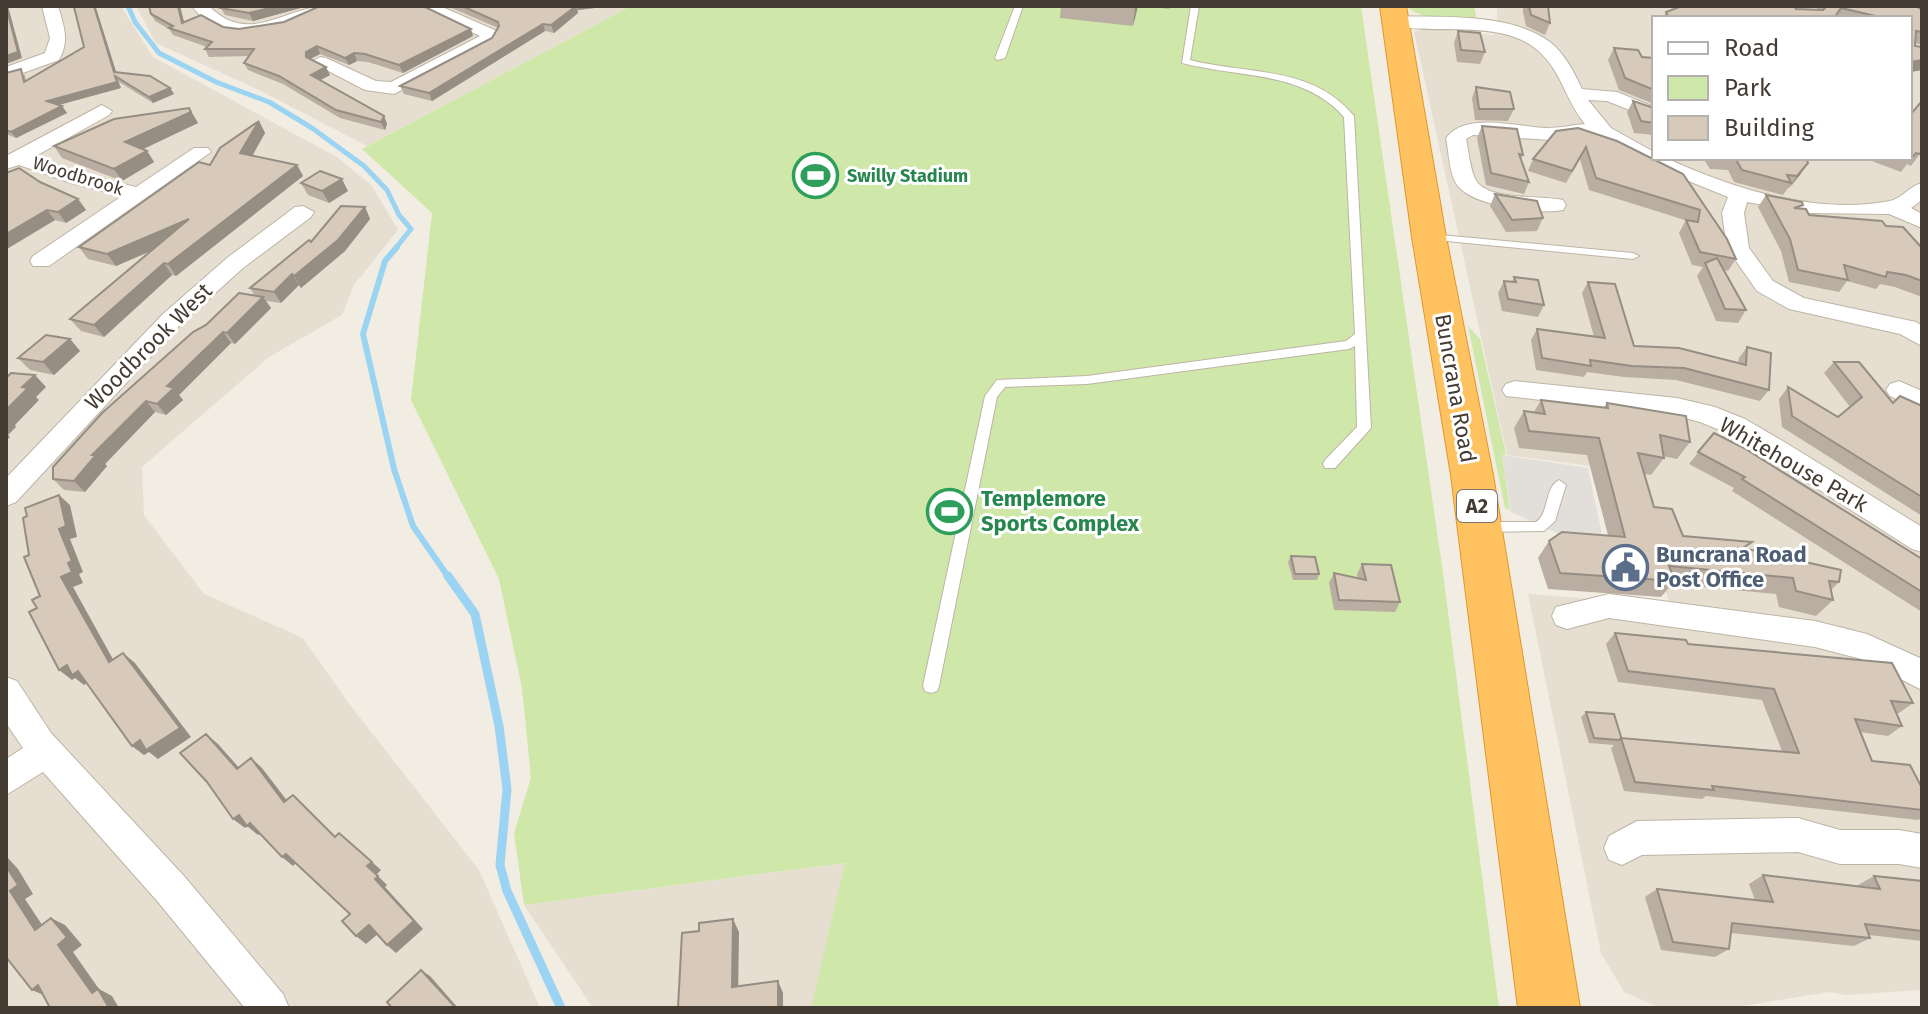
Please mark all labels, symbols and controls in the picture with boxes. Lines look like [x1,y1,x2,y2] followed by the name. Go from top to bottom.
[1652,16,1912,160] legend
[1724,34,1779,62] text: Road
[1724,74,1772,102] text: Park
[1724,114,1814,142] text: Building
[30,152,127,200] street label: Woodbrook
[792,152,840,200] sports icon: Swilly Stadium
[847,165,968,187] place label: Swilly Stadium
[79,277,218,416] street label: Woodbrook West
[1429,312,1482,465] street label: Buncrana Road
[1715,411,1873,518] street label: Whitehouse Park
[981,485,1140,537] place label: Templemore Sports Complex
[926,487,974,535] sports icon: Templemore Sports Complex
[1457,490,1497,522] road number: A2
[1656,541,1807,593] place label: Buncrana Road Post Office
[1601,543,1649,591] public building icon: Buncrana Road Post Office

